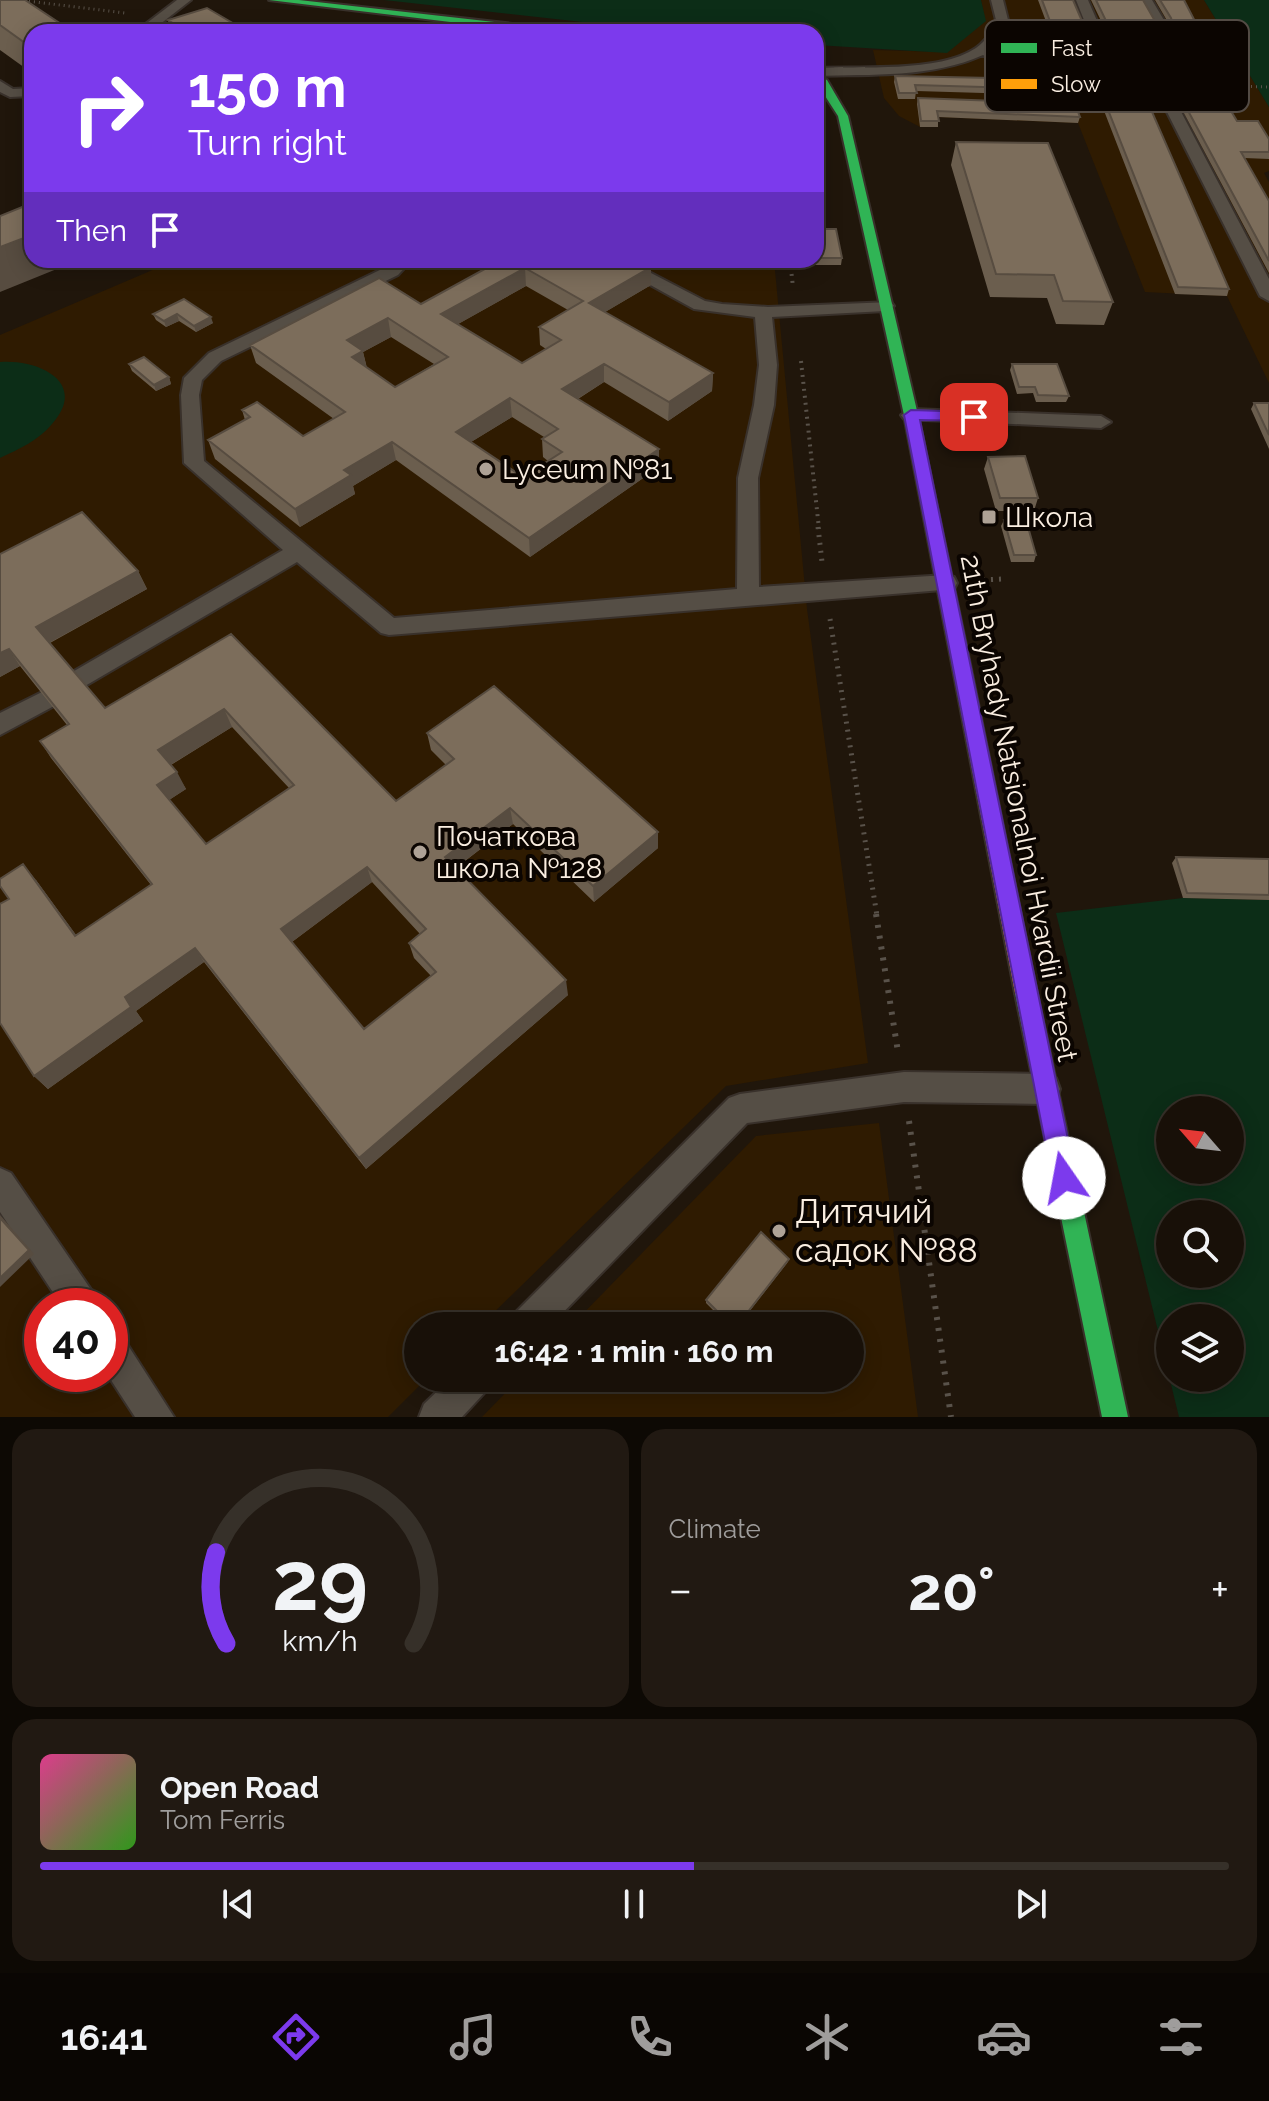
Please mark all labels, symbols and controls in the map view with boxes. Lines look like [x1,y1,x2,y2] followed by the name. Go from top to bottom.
[985,20,1249,112] legend
[1051,35,1093,61] text: Fast
[188,54,347,120] text: 150 m
[56,56,160,160] icon: right
[1051,71,1101,97] text: Slow
[188,121,347,163] text: Turn right
[143,208,187,252] icon: arrive
[56,213,127,248] text: Then
[940,383,1008,451] pin
[952,395,996,439] icon: arrive
[502,453,672,486] place label: Lyceum №81
[477,460,495,478] marker: Lyceum №81
[1005,501,1093,534] place label: Школа
[980,508,998,526] marker: Школа
[954,552,1085,1065] street label: 21th Bryhady Natsionalnoi Hvardii Street
[436,820,602,885] place label: Початкова школа №128
[411,843,429,861] marker: Початкова школа №128
[1156,1096,1244,1184] north arrow
[1156,1096,1244,1392] map controls
[1022,1136,1106,1220] position arrow
[795,1191,978,1270] place label: Дитячий садок №88
[1156,1200,1244,1288] button: search
[770,1222,788,1240] marker: Дитячий садок №88
[24,1288,128,1392] speed limit sign: 40
[1156,1304,1244,1392] button: layers
[494,1334,774,1369] text: 16:42 · 1 min · 160 m
[669,1514,761,1544] text: Climate
[272,1532,368,1629] text: 29
[908,1554,995,1624] text: 20°
[669,1564,692,1615] text: −
[1211,1564,1229,1615] text: +
[283,1624,358,1658] text: km/h
[160,1770,319,1805] text: Open Road
[160,1805,285,1835] text: Tom Ferris
[216,1882,260,1926] icon: previous
[612,1882,656,1926] icon: pause
[1009,1882,1053,1926] icon: next
[268,2009,324,2065] icon: directions
[445,2009,501,2065] icon: music
[622,2009,678,2065] icon: phone
[799,2009,855,2065] icon: climate
[976,2009,1032,2065] icon: car
[1153,2009,1209,2065] icon: filters
[60,2016,147,2058] text: 16:41

